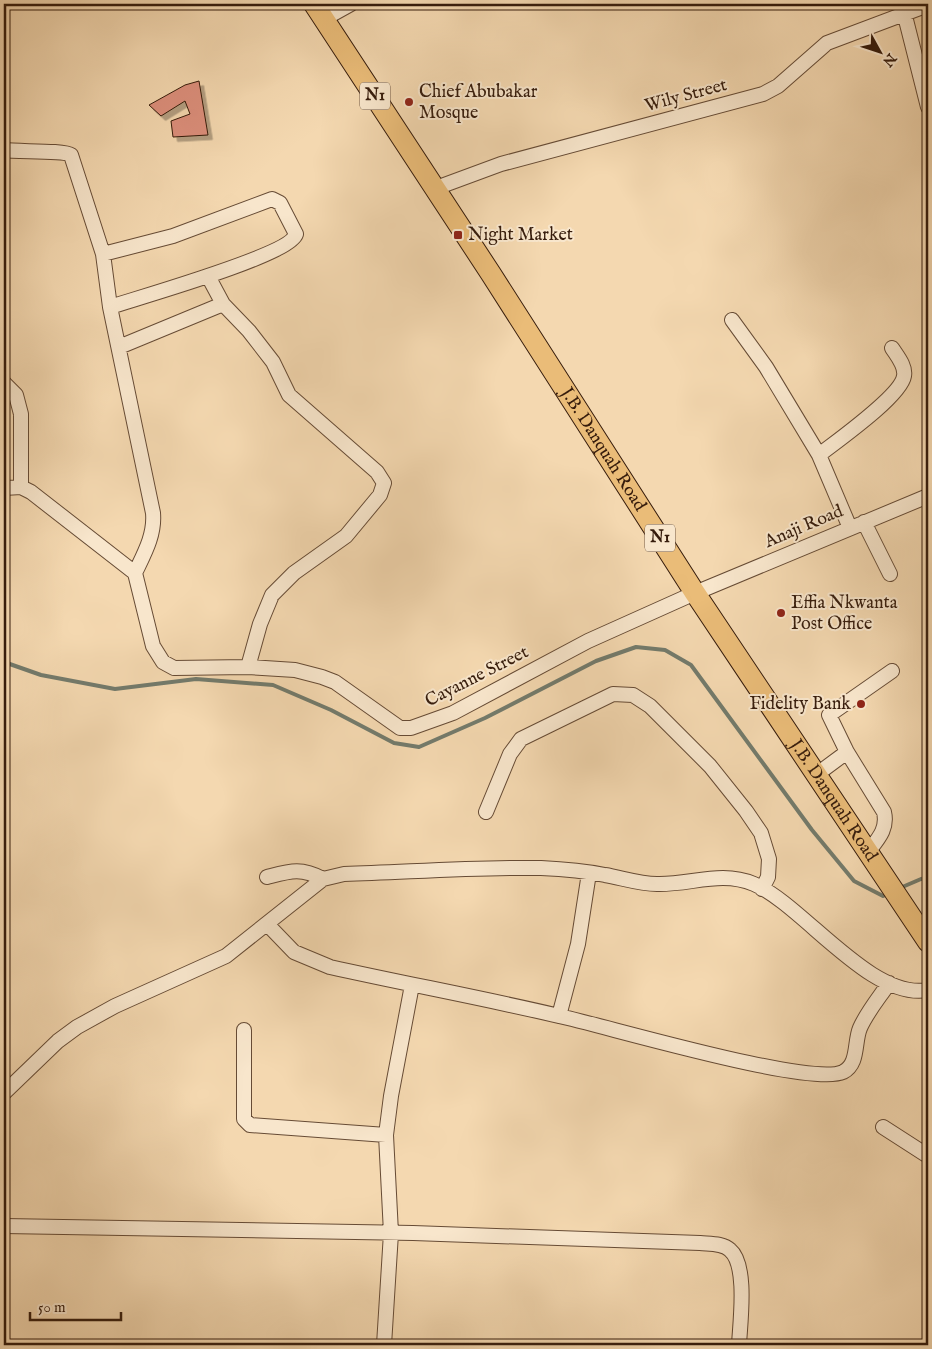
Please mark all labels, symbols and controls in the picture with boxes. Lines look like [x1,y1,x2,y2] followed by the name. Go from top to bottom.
[854,28,904,78] north arrow
[878,49,901,70] text: N
[642,74,730,118] street label: Wily Street
[419,81,538,125] place label: Chief Abubakar Mosque
[360,82,390,110] road number: N1
[403,96,415,108] marker: Chief Abubakar Mosque
[468,224,573,247] place label: Night Market
[452,229,464,241] marker: Night Market
[554,381,651,516] street label: J.B. Danquah Road
[760,500,847,554] street label: Anaji Road
[645,524,675,552] road number: N1
[791,592,898,636] place label: Effia Nkwanta Post Office
[775,607,787,619] marker: Effia Nkwanta Post Office
[421,641,533,713] street label: Cayanne Street
[749,693,851,716] place label: Fidelity Bank
[855,698,867,710] marker: Fidelity Bank
[783,733,883,866] street label: J.B. Danquah Road
[30,1289,121,1321] scale bar
[38,1298,66,1317] text: 50 m

